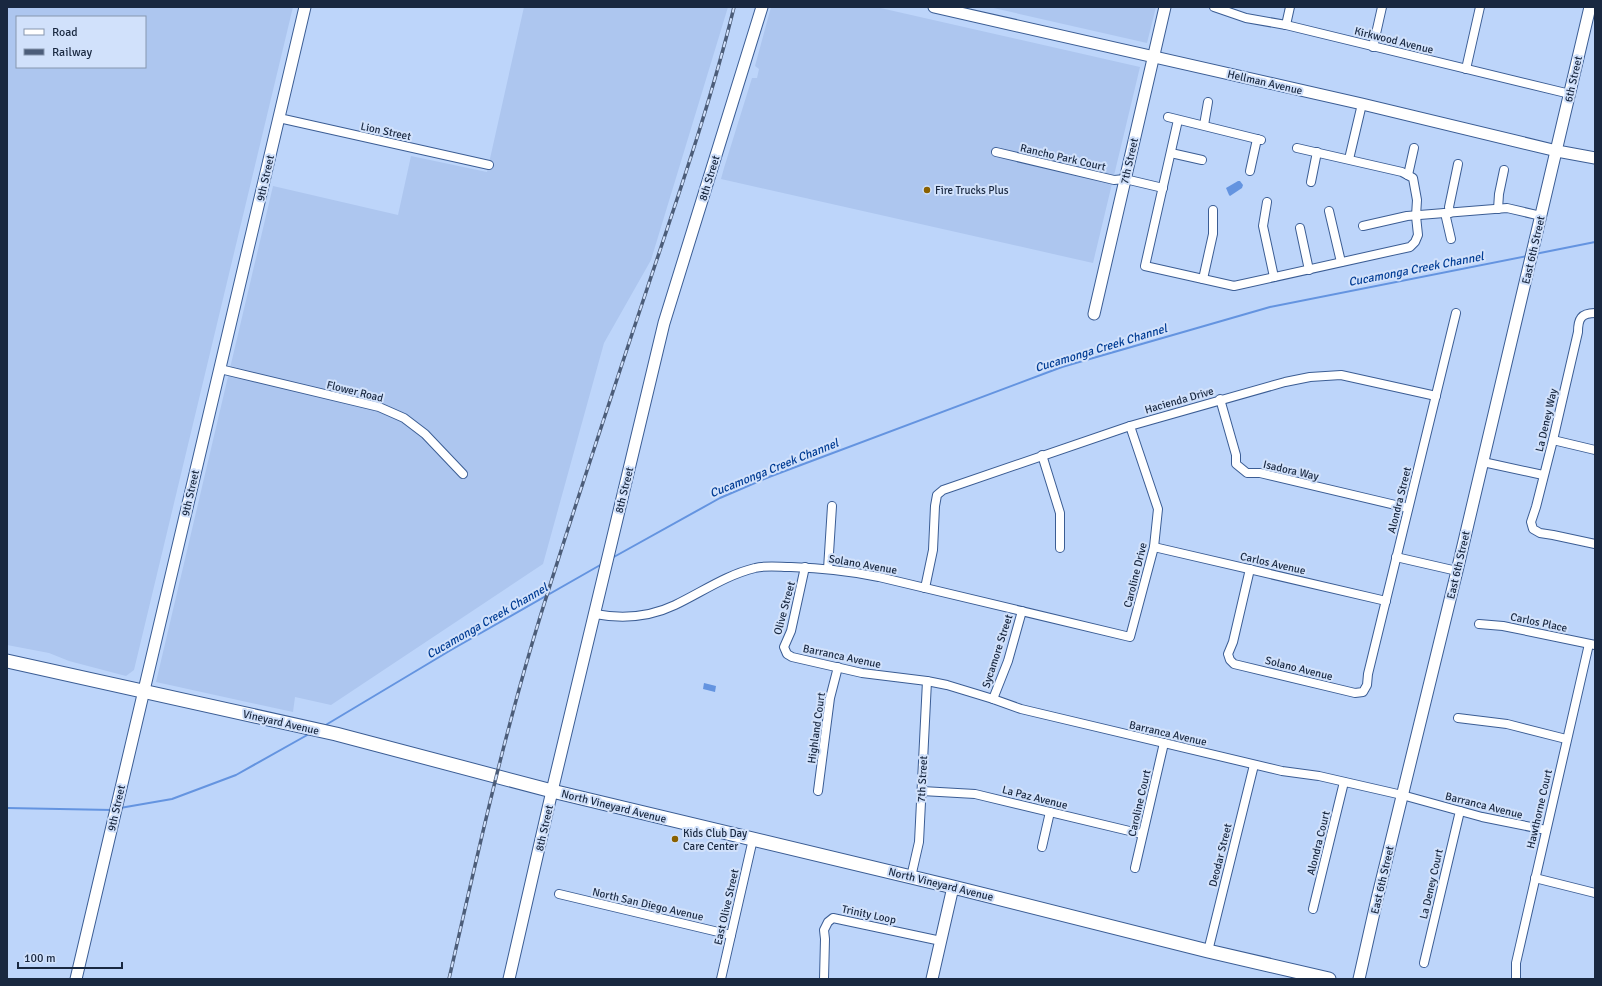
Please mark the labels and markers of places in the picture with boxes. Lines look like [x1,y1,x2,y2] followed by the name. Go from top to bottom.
[935,184,1009,197] place label: Fire Trucks Plus
[922,185,932,195] marker: Fire Trucks Plus
[683,827,748,853] place label: Kids Club Day Care Center
[670,834,680,844] marker: Kids Club Day Care Center

